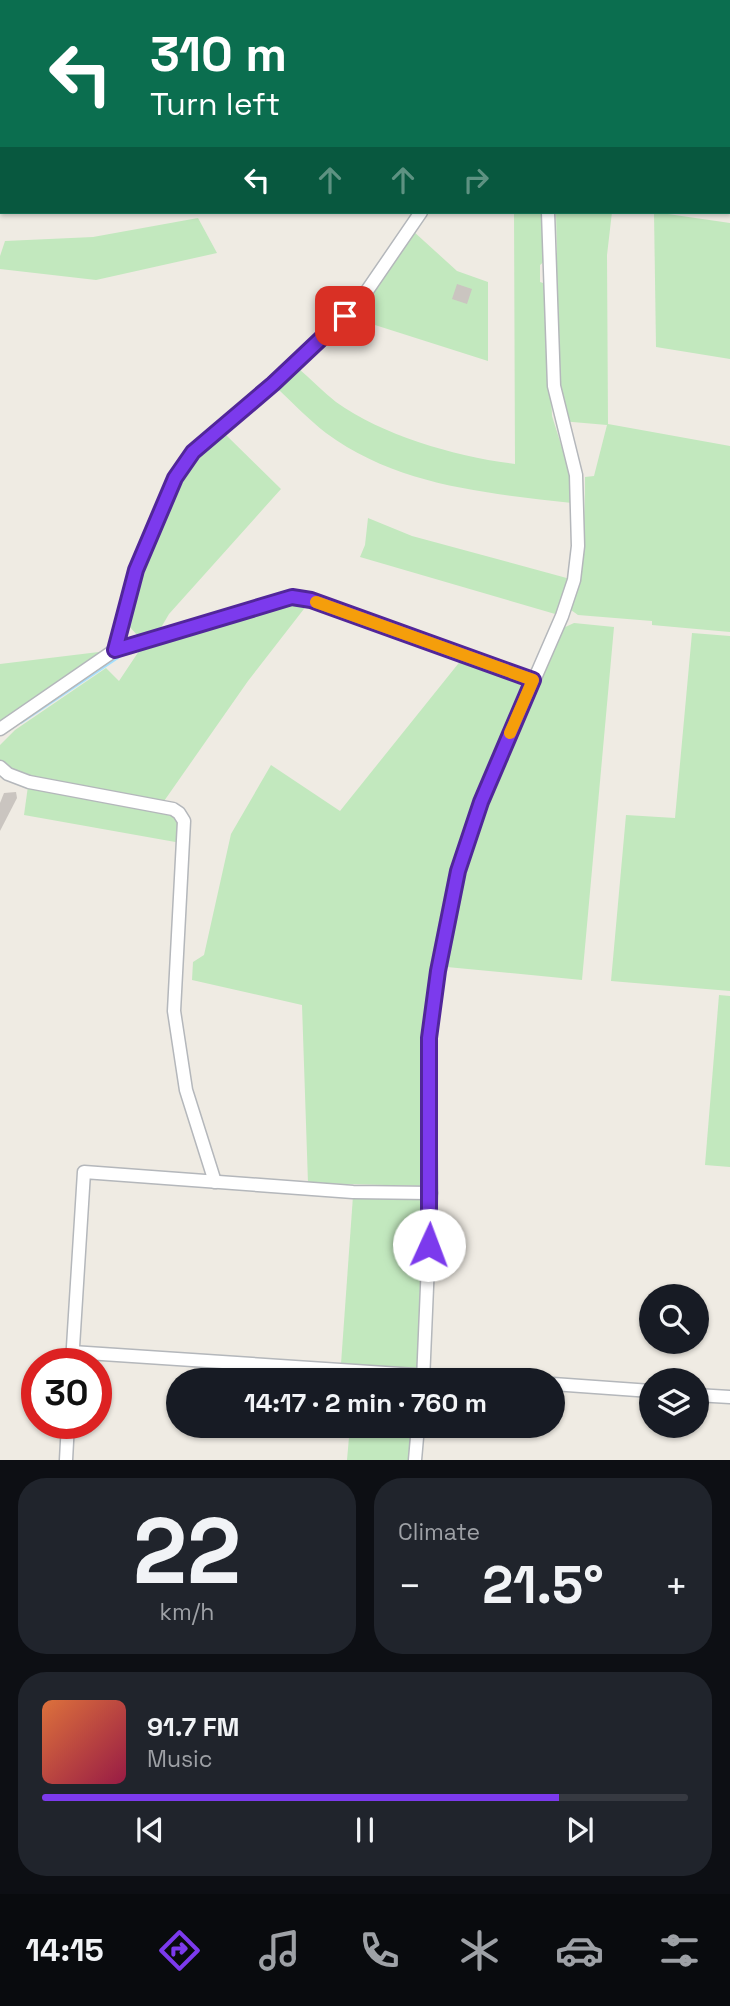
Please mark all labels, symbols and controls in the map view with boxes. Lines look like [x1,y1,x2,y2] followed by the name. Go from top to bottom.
[150,23,287,85] text: 310 m
[35,28,126,119] icon: left
[150,84,280,124] text: Turn left
[238,161,276,199] icon: left
[311,161,349,199] icon: ahead
[384,161,422,199] icon: ahead
[457,161,495,199] icon: right
[315,286,375,346] pin
[326,297,364,335] icon: arrive
[392,1208,466,1282] position arrow
[639,1284,709,1438] map controls
[639,1284,709,1354] button: search
[21,1348,112,1439] speed limit sign: 30
[639,1368,709,1438] button: layers
[244,1386,487,1420] text: 14:17 · 2 min · 760 m
[133,1493,241,1610] text: 22
[398,1517,480,1547] text: Climate
[482,1552,604,1618] text: 21.5°
[398,1562,422,1610] text: −
[664,1562,688,1610] text: +
[160,1597,214,1627] text: km/h
[147,1710,240,1744] text: 91.7 FM
[147,1744,212,1774] text: Music
[131,1811,169,1849] icon: previous
[346,1811,384,1849] icon: pause
[561,1811,599,1849] icon: next
[155,1926,204,1975] icon: directions
[255,1926,304,1975] icon: music
[355,1926,404,1975] icon: phone
[455,1926,504,1975] icon: climate
[555,1926,604,1975] icon: car
[655,1926,704,1975] icon: filters
[26,1930,104,1970] text: 14:15

